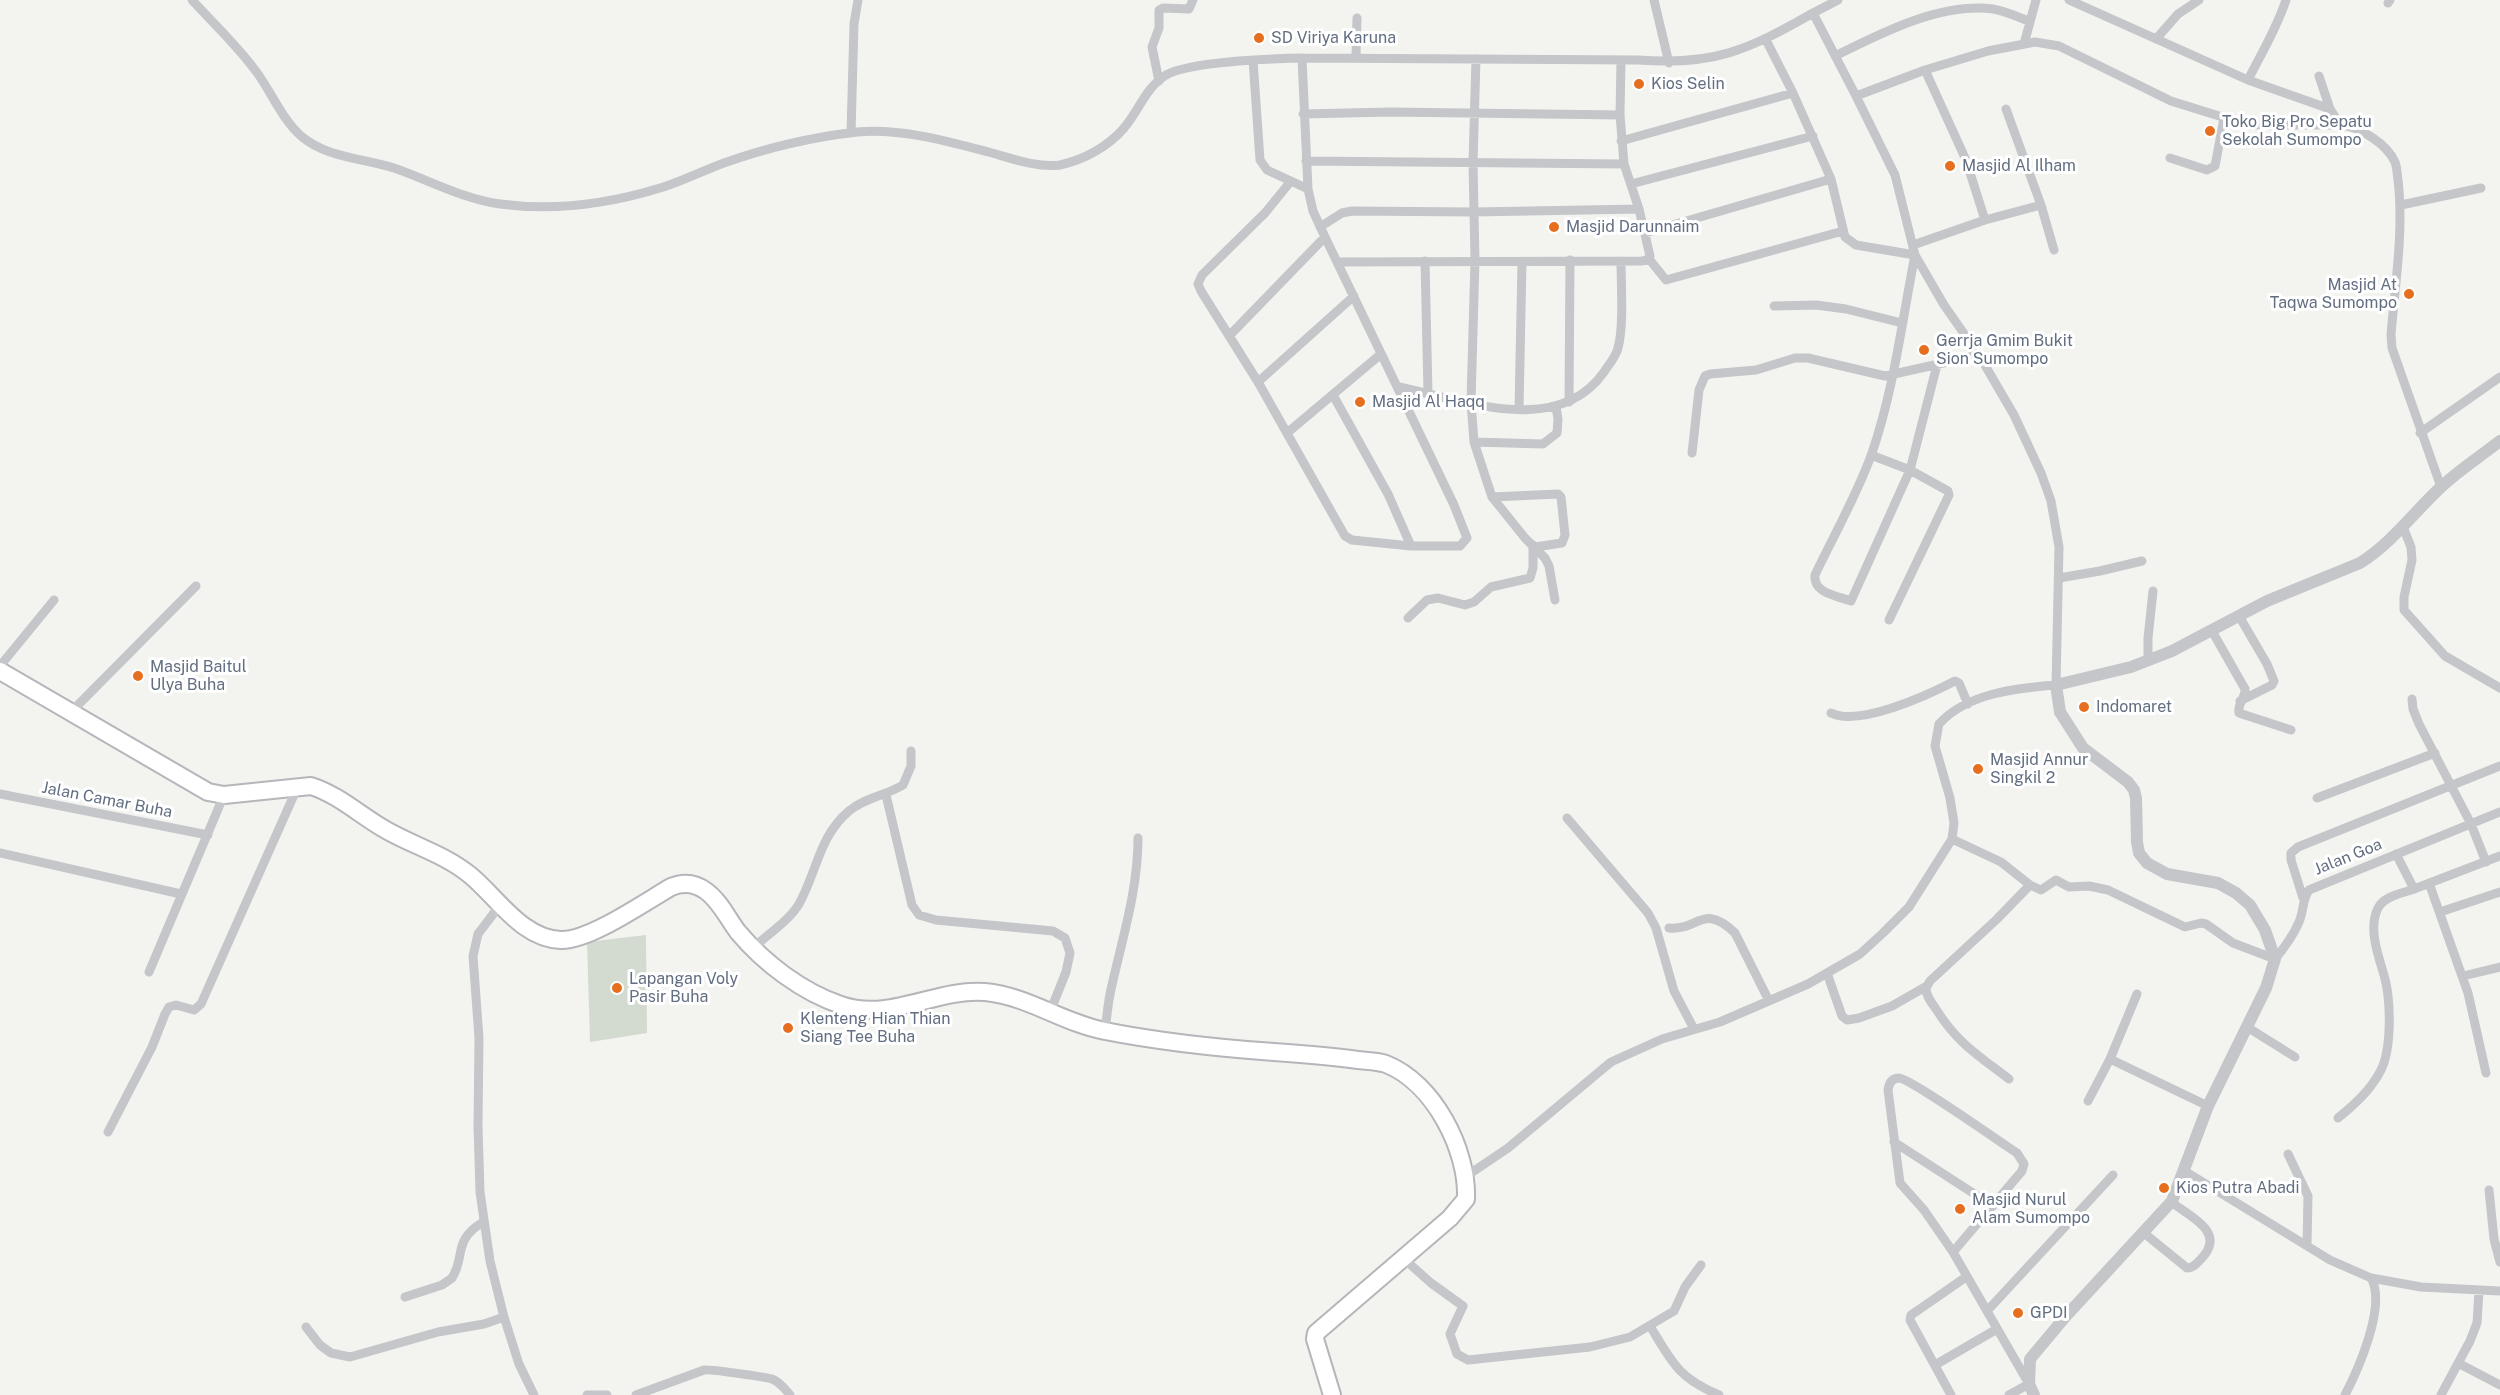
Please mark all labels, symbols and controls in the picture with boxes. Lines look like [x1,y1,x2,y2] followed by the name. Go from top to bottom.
[1271,28,1396,48] place label: SD Viriya Karuna
[1252,31,1266,45] marker: SD Viriya Karuna
[1651,74,1725,94] place label: Kios Selin
[1632,77,1646,91] marker: Kios Selin
[2222,112,2372,150] place label: Toko Big Pro Sepatu Sekolah Sumompo
[2203,124,2217,138] marker: Toko Big Pro Sepatu Sekolah Sumompo
[1962,156,2076,176] place label: Masjid Al Ilham
[1943,159,1957,173] marker: Masjid Al Ilham
[1566,217,1699,237] place label: Masjid Darunnaim
[1547,220,1561,234] marker: Masjid Darunnaim
[2270,275,2397,313] place label: Masjid At Taqwa Sumompo
[2402,287,2416,301] marker: Masjid At Taqwa Sumompo
[1936,331,2073,369] place label: Gerrja Gmim Bukit Sion Sumompo
[1917,343,1931,357] marker: Gerrja Gmim Bukit Sion Sumompo
[1372,392,1485,412] place label: Masjid Al Haqq
[1353,395,1367,409] marker: Masjid Al Haqq
[150,657,247,695] place label: Masjid Baitul Ulya Buha
[131,669,145,683] marker: Masjid Baitul Ulya Buha
[2096,697,2172,717] place label: Indomaret
[2077,700,2091,714] marker: Indomaret
[1990,750,2088,788] place label: Masjid Annur Singkil 2
[1971,762,1985,776] marker: Masjid Annur Singkil 2
[40,778,174,822] street label: Jalan Camar Buha
[2311,835,2385,879] street label: Jalan Goa
[629,969,738,1007] place label: Lapangan Voly Pasir Buha
[610,981,624,995] marker: Lapangan Voly Pasir Buha
[800,1009,950,1047] place label: Klenteng Hian Thian Siang Tee Buha
[781,1021,795,1035] marker: Klenteng Hian Thian Siang Tee Buha
[2176,1178,2299,1198] place label: Kios Putra Abadi
[2157,1181,2171,1195] marker: Kios Putra Abadi
[1972,1190,2090,1228] place label: Masjid Nurul Alam Sumompo
[1953,1202,1967,1216] marker: Masjid Nurul Alam Sumompo
[2030,1303,2068,1323] place label: GPDI
[2011,1306,2025,1320] marker: GPDI

